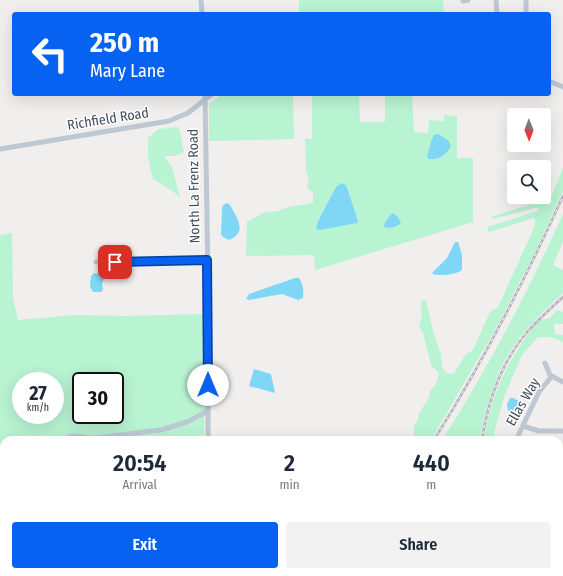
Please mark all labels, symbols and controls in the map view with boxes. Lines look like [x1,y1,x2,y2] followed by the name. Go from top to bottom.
[90,26,159,59] text: 250 m
[24,28,76,80] icon: left
[90,60,165,82] text: Mary Lane
[66,104,150,134] street label: Richfield Road
[507,108,551,152] north arrow
[507,108,551,204] map controls
[185,129,203,243] street label: North La Frenz Road
[507,160,551,204] button: search
[98,245,132,279] pin
[104,251,126,273] icon: arrive
[187,364,229,406] position arrow
[72,372,124,424] speed limit sign: 30
[502,374,544,429] street label: Ellas Way
[29,381,47,405] text: 27
[27,402,49,414] text: km/h
[113,449,166,477] text: 20:54
[284,449,295,477] text: 2
[413,449,450,477] text: 440
[122,477,157,492] text: Arrival
[279,477,300,492] text: min
[426,477,436,492] text: m
[12,522,278,568] button: Exit
[286,522,551,568] button: Share

